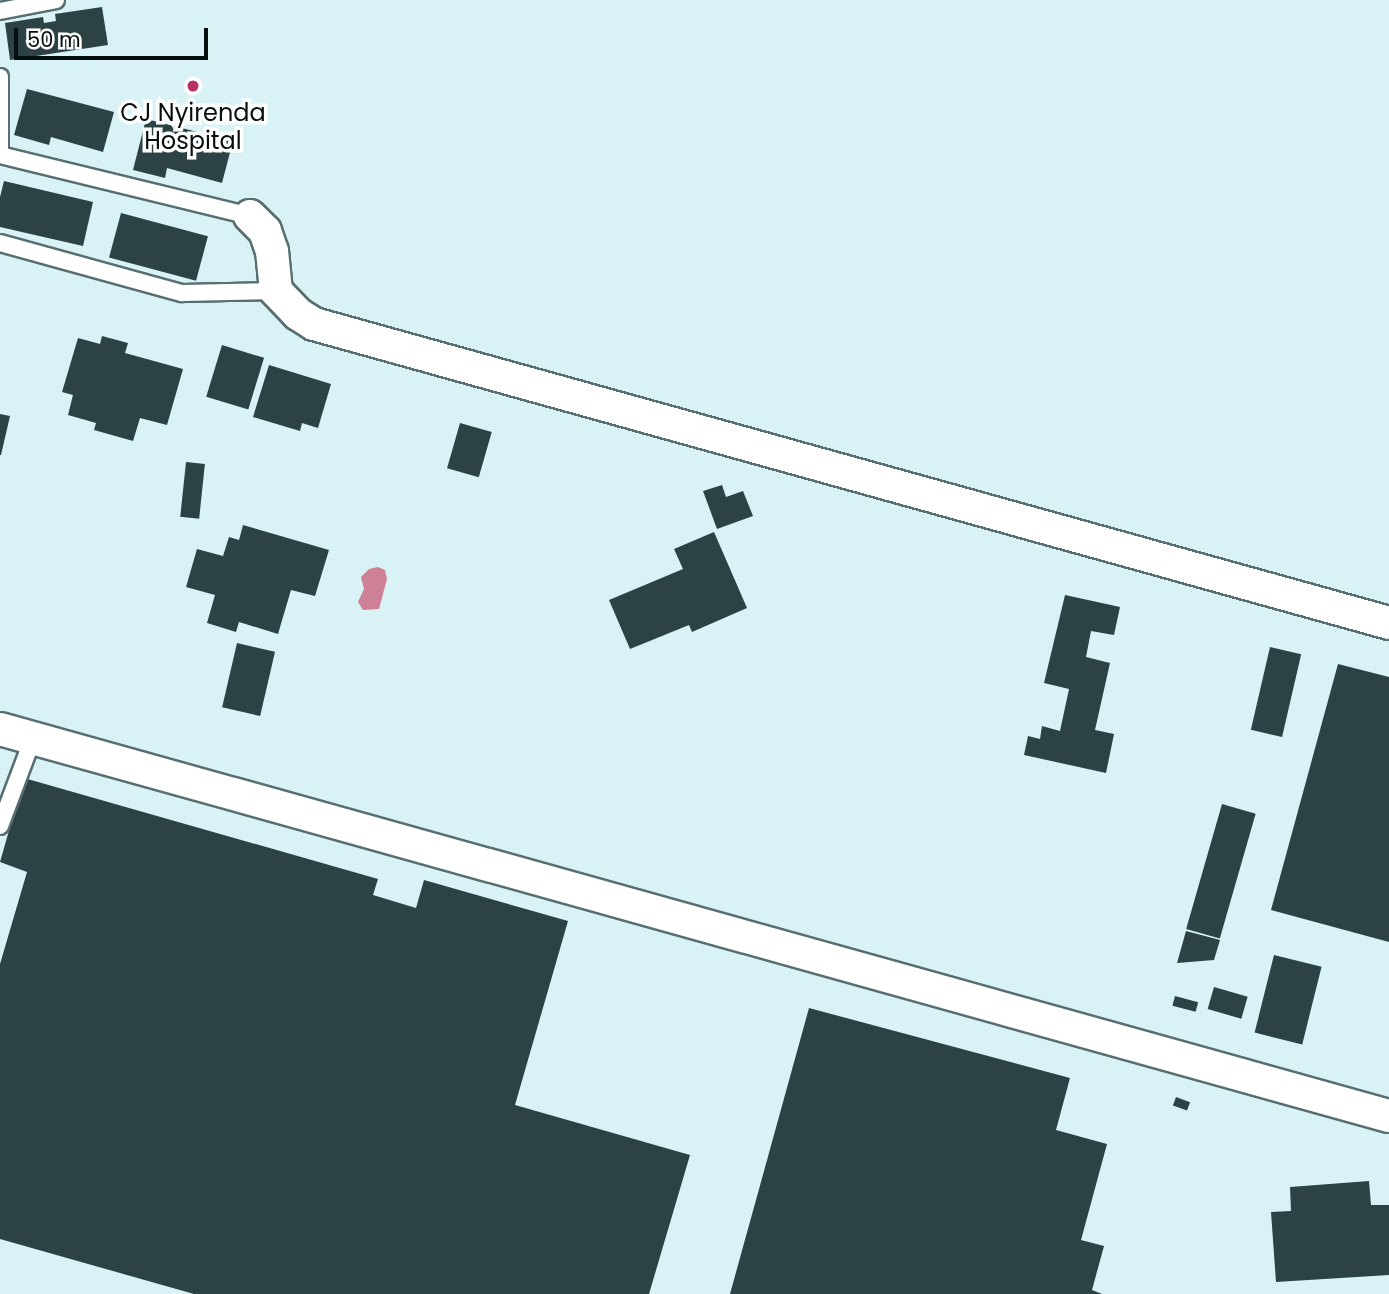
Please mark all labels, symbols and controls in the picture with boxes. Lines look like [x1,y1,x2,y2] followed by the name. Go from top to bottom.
[18,14,212,58] scale bar
[27,25,81,54] text: 50 m
[183,76,203,96] marker: CJ Nyirenda Hospital
[120,99,266,155] place label: CJ Nyirenda Hospital

